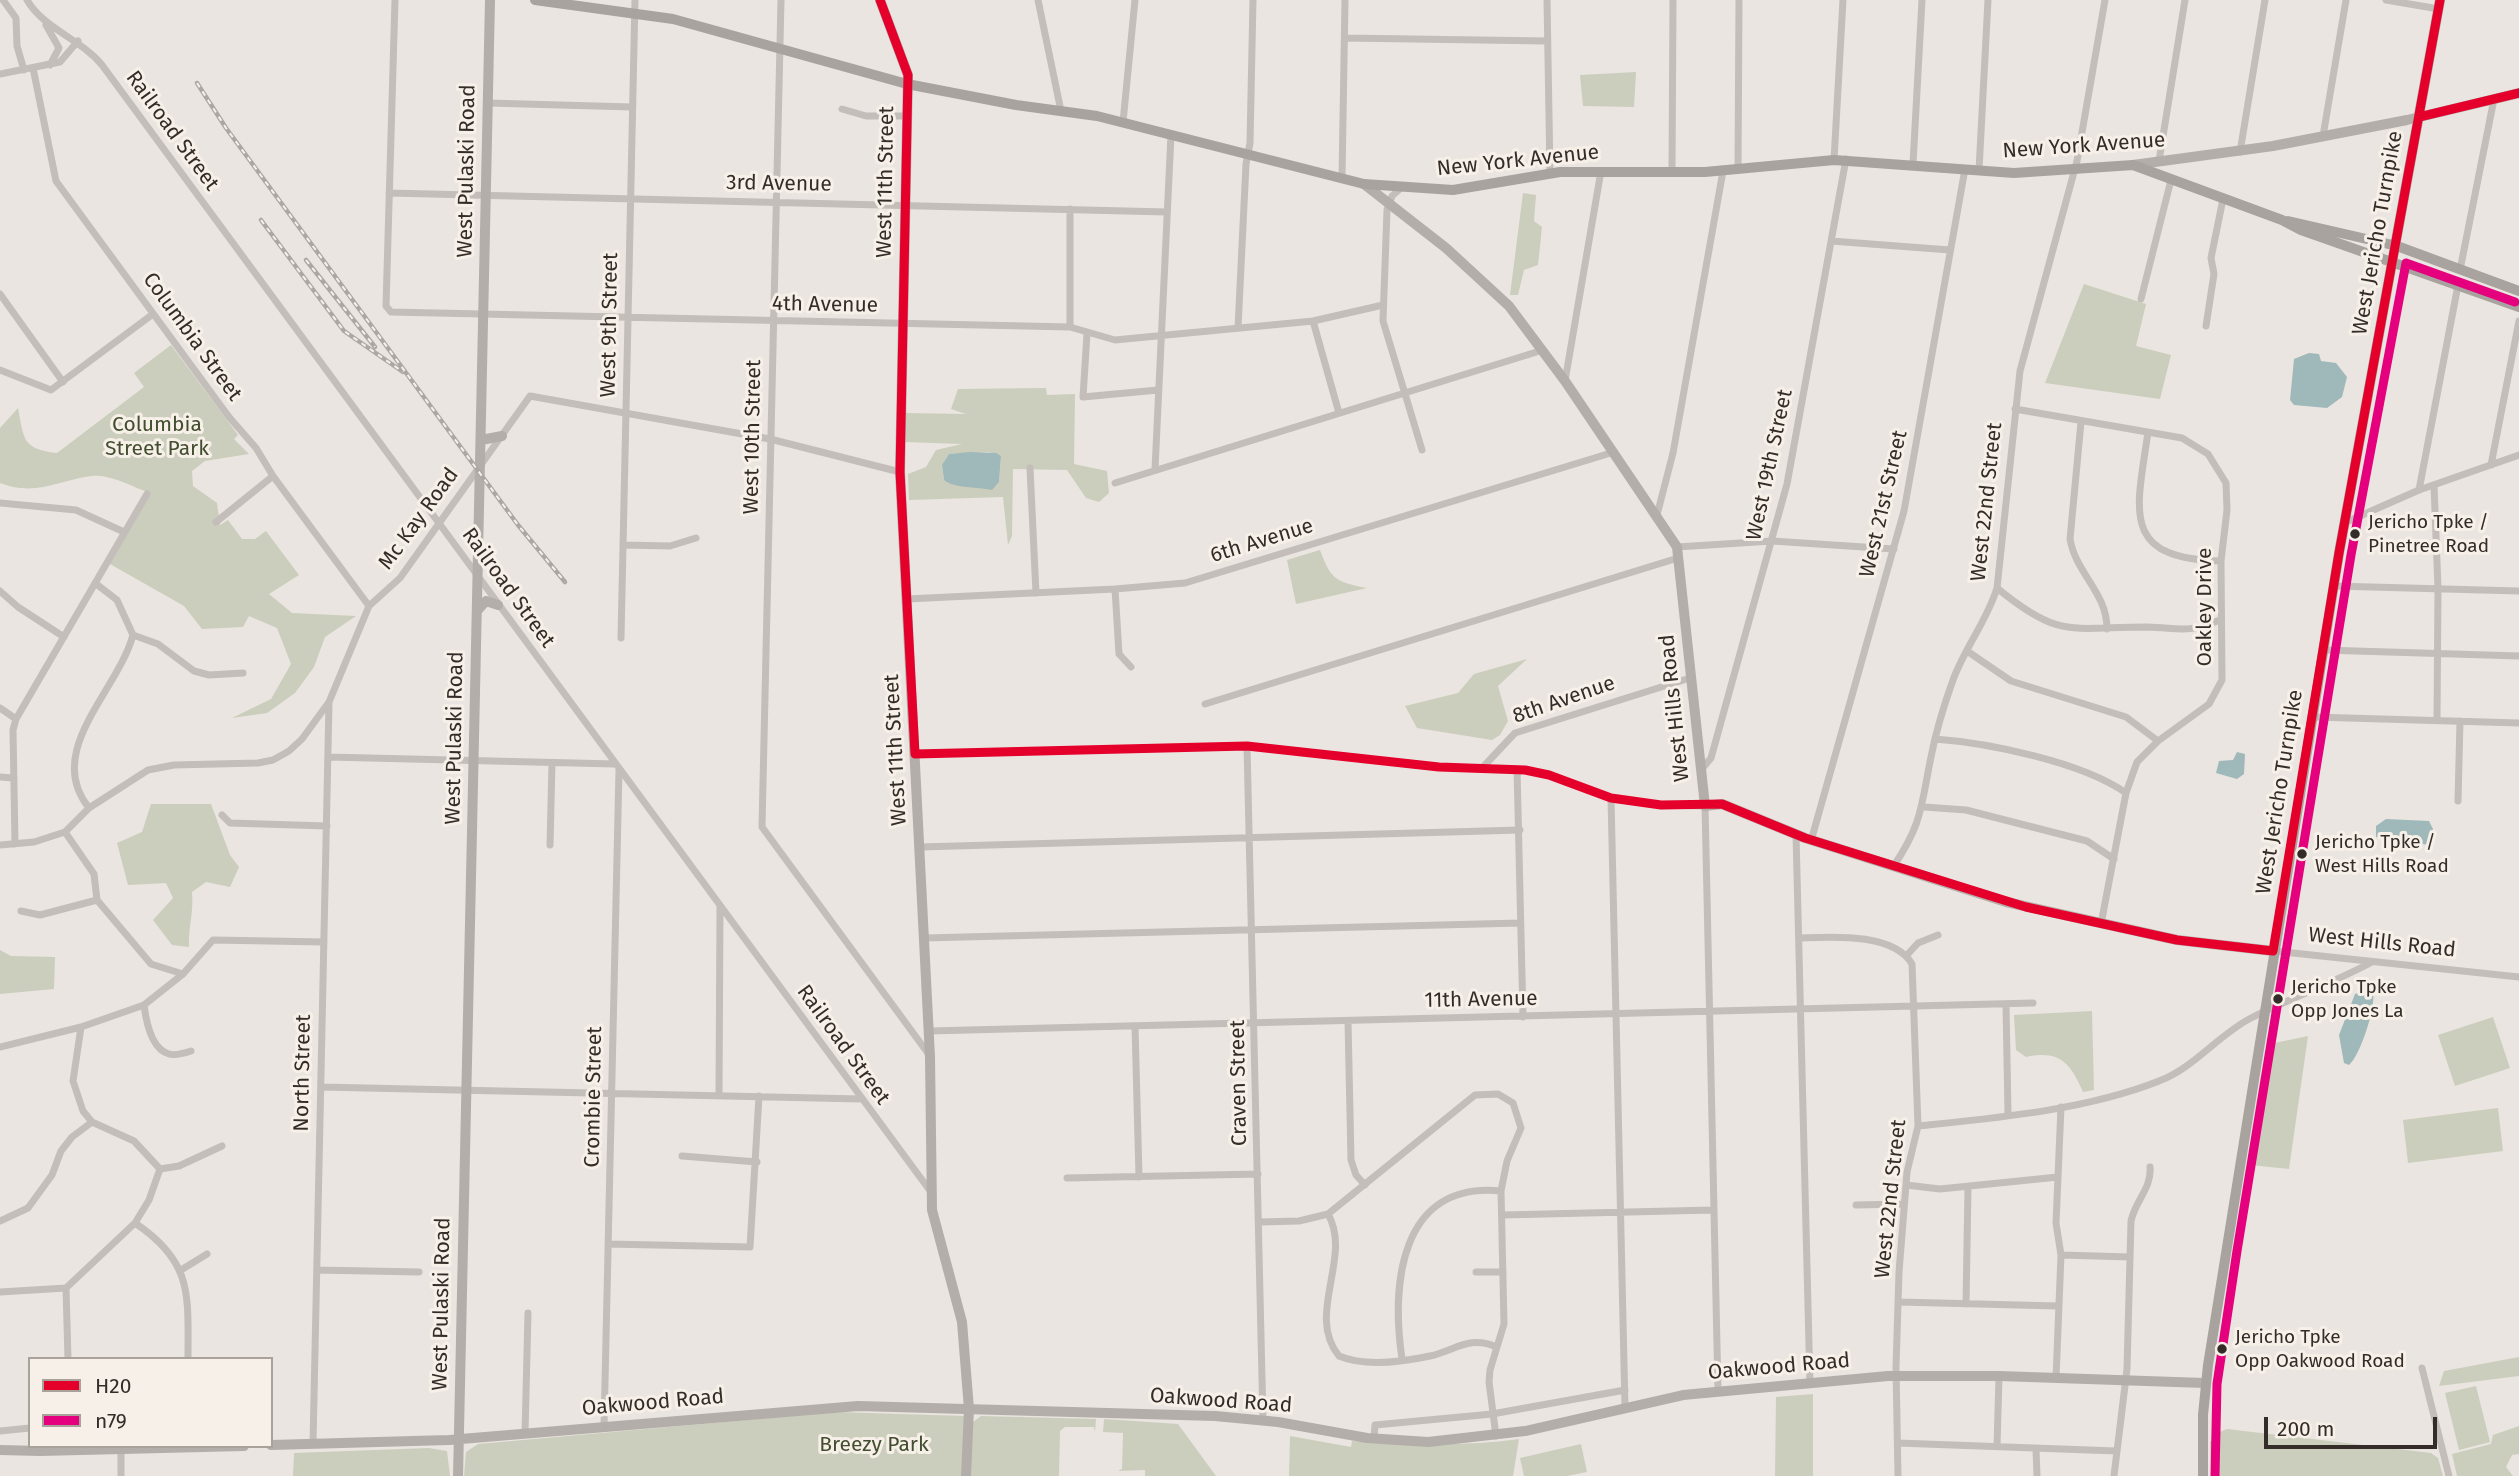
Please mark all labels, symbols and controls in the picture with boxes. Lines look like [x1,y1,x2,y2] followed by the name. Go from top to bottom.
[120,66,224,196] street label: Railroad Street
[453,84,481,258] street label: West Pulaski Road
[872,106,900,258] street label: West 11th Street
[2002,128,2166,164] street label: New York Avenue
[2348,129,2408,337] street label: West Jericho Turnpike
[1436,140,1600,182] street label: New York Avenue
[726,170,832,198] street label: 3rd Avenue
[596,252,624,398] street label: West 9th Street
[137,268,247,406] street label: Columbia Street
[772,291,878,319] street label: 4th Avenue
[739,359,767,515] street label: West 10th Street
[1742,387,1798,543] street label: West 19th Street
[105,412,209,462] park label: Columbia Street Park
[1966,421,2008,583] street label: West 22nd Street
[1855,428,1913,580] street label: West 21st Street
[374,463,464,575] street label: Mc Kay Road
[2368,512,2489,556] place label: Jericho Tpke / Pinetree Road
[1207,513,1317,569] street label: 6th Avenue
[456,523,560,653] street label: Railroad Street
[2348,527,2362,541] marker: Jericho Tpke / Pinetree Road
[2192,547,2218,667] street label: Oakley Drive
[1655,633,1695,783] street label: West Hills Road
[441,651,469,825] street label: West Pulaski Road
[1509,671,1619,729] street label: 8th Avenue
[879,674,913,826] street label: West 11th Street
[2251,688,2309,896] street label: West Jericho Turnpike
[2315,832,2449,876] place label: Jericho Tpke / West Hills Road
[2295,847,2309,861] marker: Jericho Tpke / West Hills Road
[2307,923,2457,963] street label: West Hills Road
[2291,977,2404,1021] place label: Jericho Tpke Opp Jones La
[791,980,895,1110] street label: Railroad Street
[1424,986,1538,1014] street label: 11th Avenue
[2271,992,2285,1006] marker: Jericho Tpke Opp Jones La
[289,1014,317,1132] street label: North Street
[1225,1020,1253,1146] street label: Craven Street
[580,1026,608,1168] street label: Crombie Street
[1870,1118,1912,1280] street label: West 22nd Street
[428,1217,456,1391] street label: West Pulaski Road
[2235,1327,2405,1371] place label: Jericho Tpke Opp Oakwood Road
[2215,1342,2229,1356] marker: Jericho Tpke Opp Oakwood Road
[1707,1348,1851,1386] street label: Oakwood Road
[28,1357,273,1448] legend
[95,1373,131,1399] text: H20
[1149,1383,1293,1419] street label: Oakwood Road
[581,1384,725,1422] street label: Oakwood Road
[2267,1402,2440,1446] scale bar
[95,1408,127,1434] text: n79
[2277,1416,2334,1442] text: 200 m
[819,1432,929,1458] park label: Breezy Park

